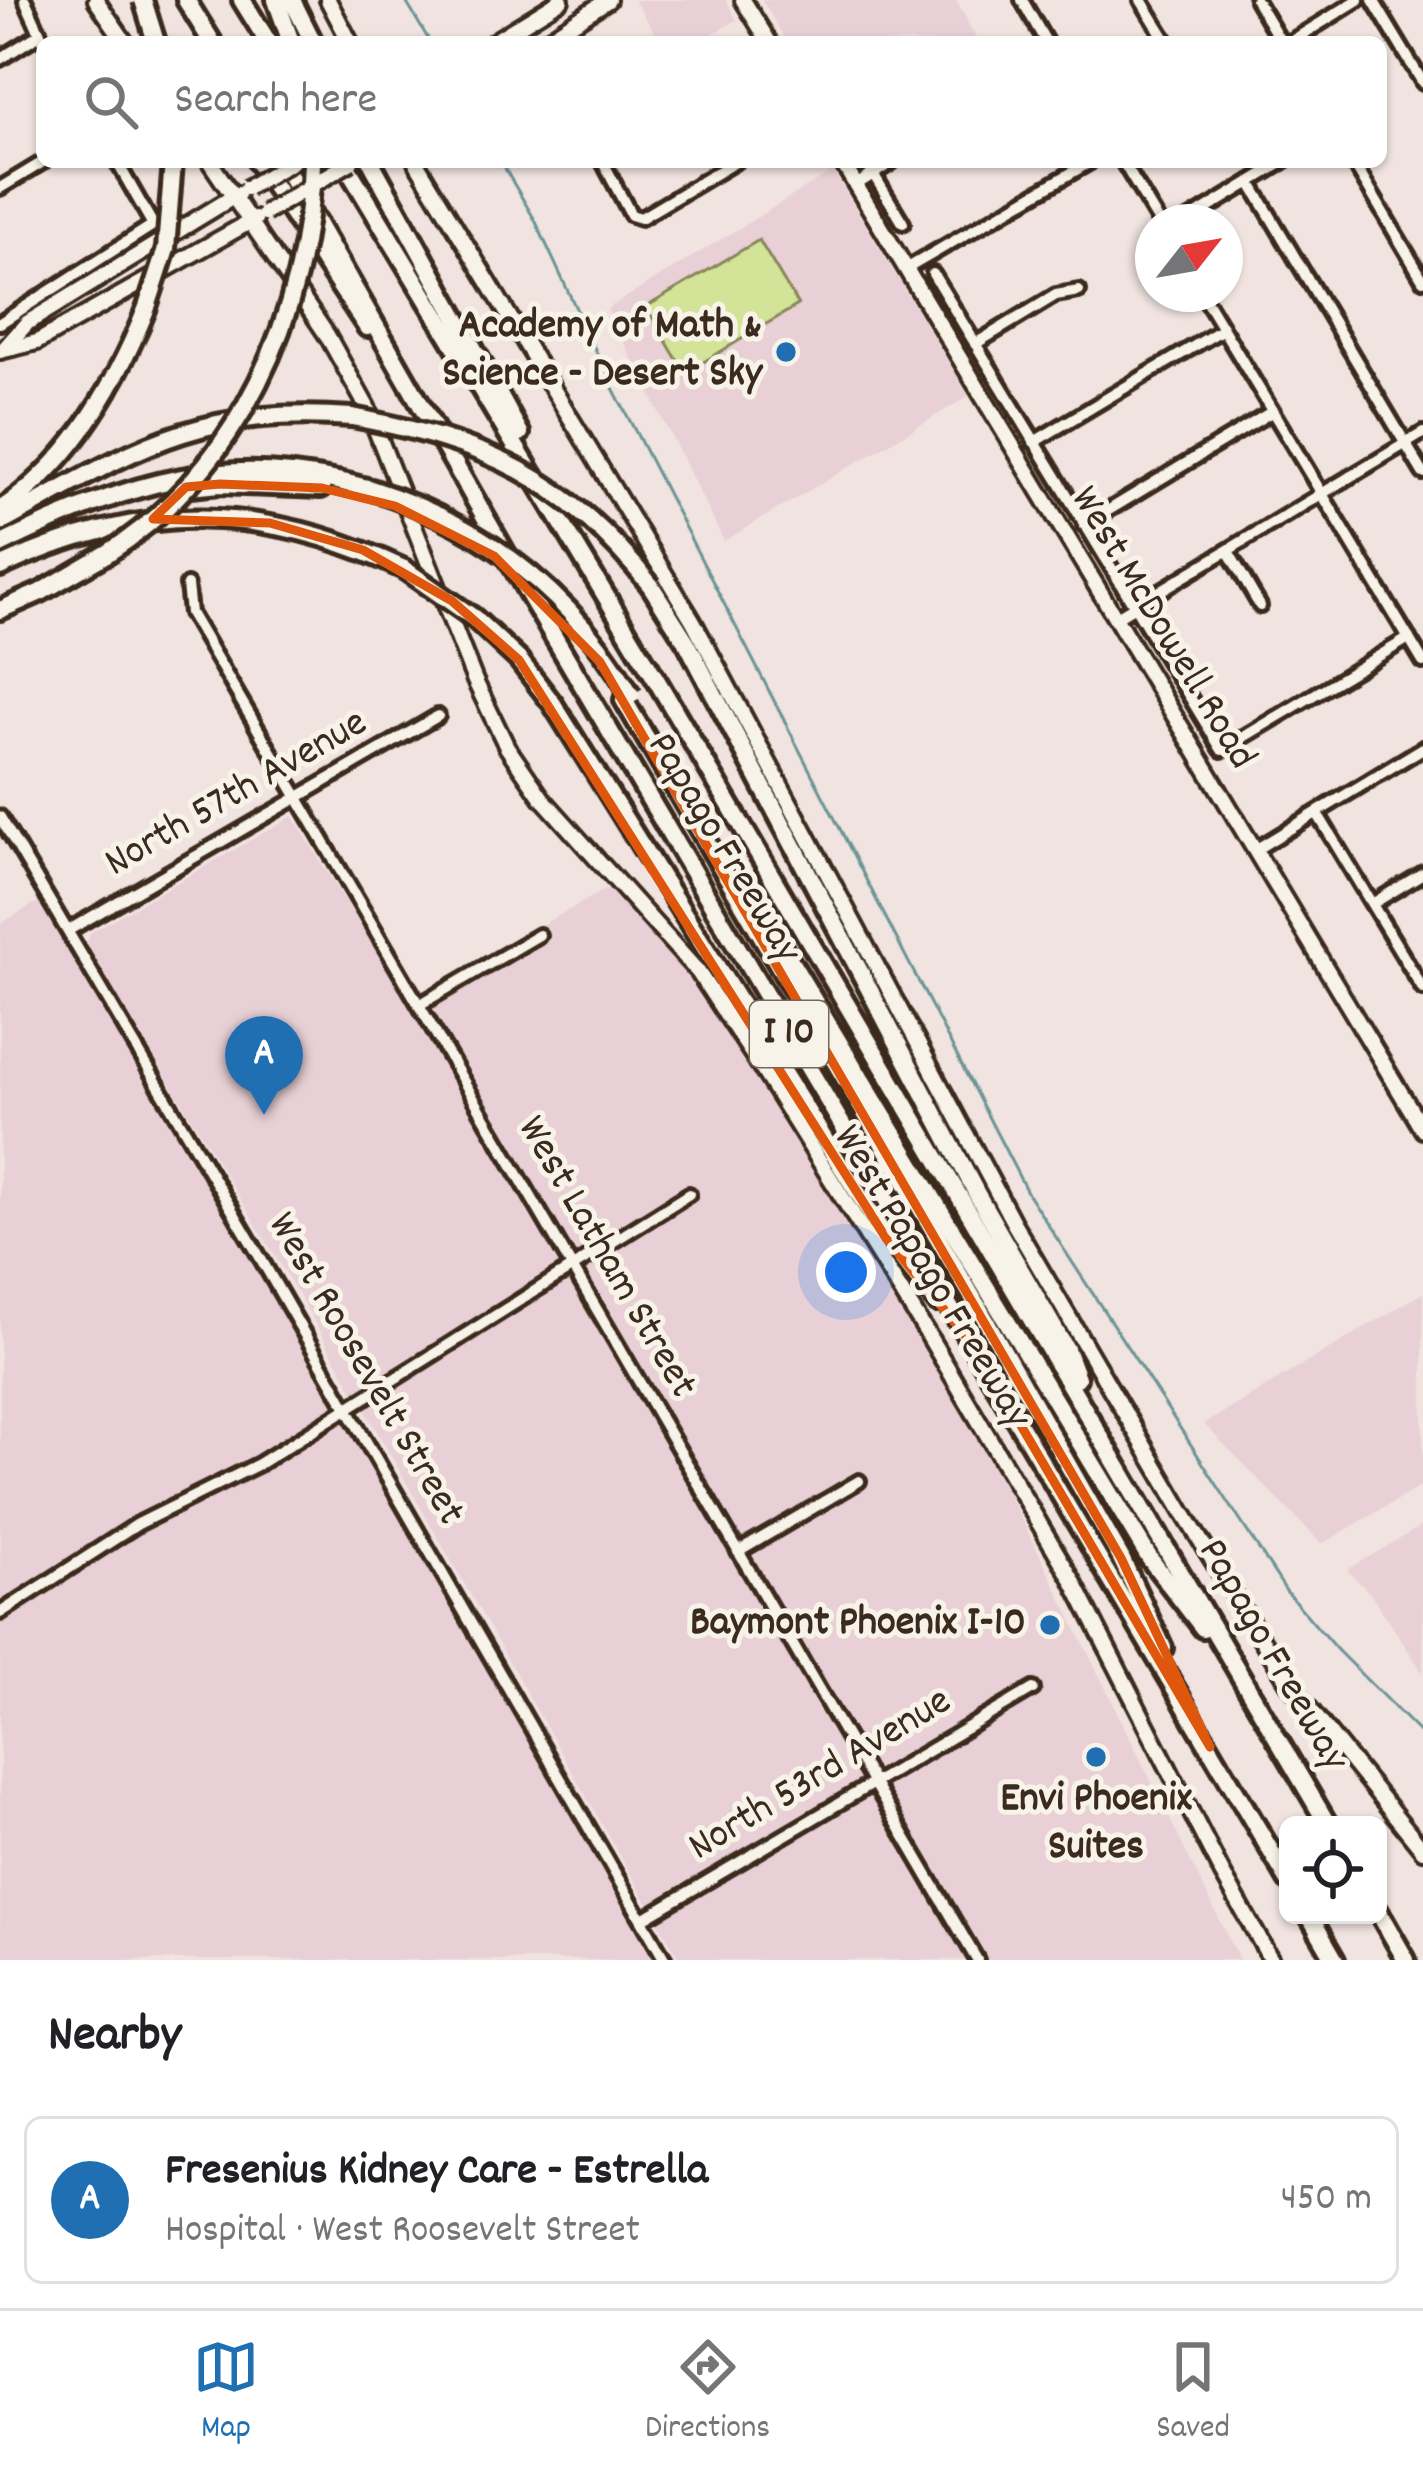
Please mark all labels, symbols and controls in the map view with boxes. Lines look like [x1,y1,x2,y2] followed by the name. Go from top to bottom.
[36,36,1387,168] search box
[78,69,144,135] icon: search
[174,70,377,134] text: Search here
[1135,204,1243,312] north arrow
[442,298,764,406] place label: Academy of Math & Science - Desert Sky
[773,339,799,365] marker: Academy of Math & Science - Desert Sky
[1053,476,1269,782] street label: West McDowell Road
[95,695,379,895] street label: North 57th Avenue
[629,722,815,977] street label: Papago Freeway
[750,1001,828,1067] road number: I 10
[225,1016,303,1115] pin: A
[500,1106,710,1410] street label: West Latham Street
[815,1115,1045,1442] street label: West Papago Freeway
[250,1202,478,1538] street label: West Roosevelt Street
[816,1242,876,1302] your location
[1180,1529,1362,1784] street label: Papago Freeway
[690,1595,1026,1655] place label: Baymont Phoenix I-10
[1037,1612,1063,1638] marker: Baymont Phoenix I-10
[678,1674,964,1878] street label: North 53rd Avenue
[1083,1744,1109,1770] marker: Envi Phoenix Suites
[1000,1771,1192,1879] place label: Envi Phoenix Suites
[1279,1816,1387,1924] map controls
[1279,1816,1387,1924] button: locate
[48,2002,181,2074] text: Nearby
[165,2141,708,2205] text: Fresenius Kidney Care - Estrella
[79,2173,101,2228] text: A
[1281,2173,1372,2228] text: 450 m
[165,2205,640,2260] text: Hospital · West Roosevelt Street
[193,2334,259,2453] tab: Map
[645,2334,770,2453] tab: Directions
[1156,2334,1230,2453] tab: Saved

